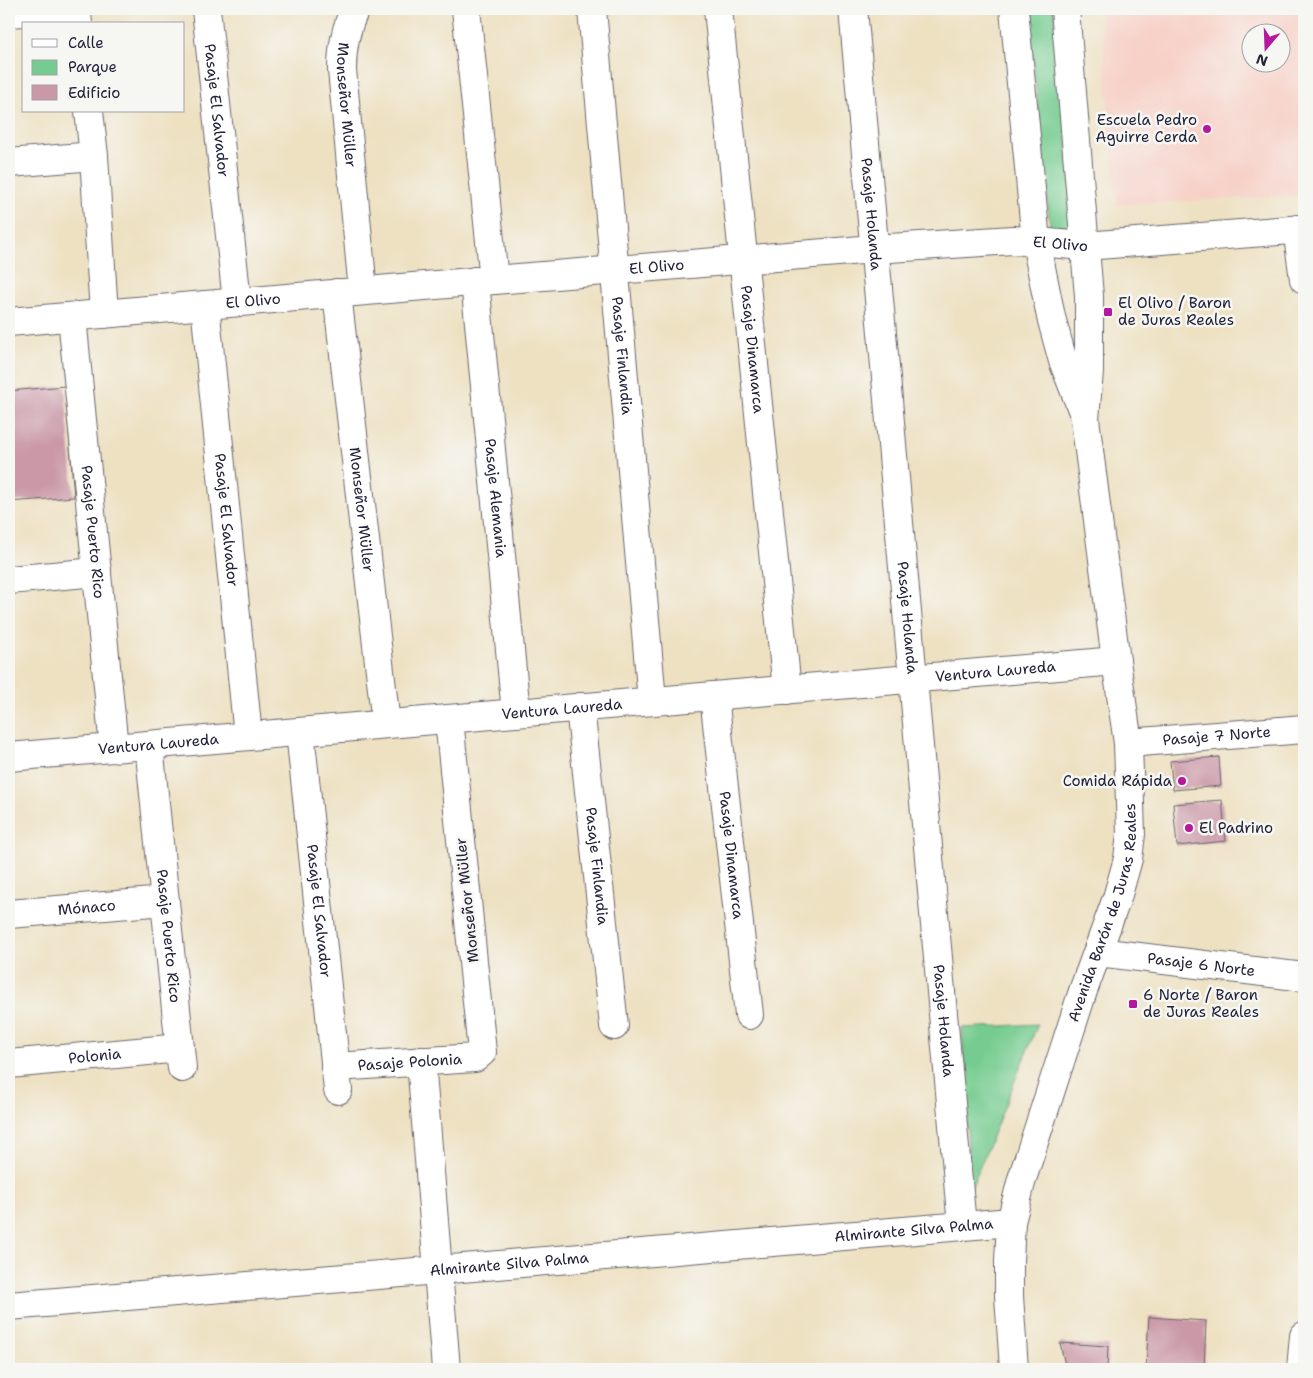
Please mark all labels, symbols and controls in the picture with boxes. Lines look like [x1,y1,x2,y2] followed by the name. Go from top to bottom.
[22,22,185,112] legend
[1240,22,1290,72] north arrow
[68,33,104,53] text: Calle
[332,41,361,168] street label: Monseñor Müller
[200,43,234,178] street label: Pasaje El Salvador
[1254,50,1270,71] text: N
[68,57,117,77] text: Parque
[68,83,120,103] text: Edificio
[1096,110,1198,147] place label: Escuela Pedro Aguirre Cerda
[1201,123,1213,135] marker: Escuela Pedro Aguirre Cerda
[856,157,886,272] street label: Pasaje Holanda
[1032,232,1089,256] street label: El Olivo
[628,255,685,279] street label: El Olivo
[736,284,769,415] street label: Pasaje Dinamarca
[225,289,282,313] street label: El Olivo
[1118,293,1234,330] place label: El Olivo / Baron de Juras Reales
[607,296,637,416] street label: Pasaje Finlandia
[1102,306,1114,318] marker: El Olivo / Baron de Juras Reales
[480,438,511,559] street label: Pasaje Alemania
[345,446,379,573] street label: Monseñor Müller
[210,452,243,588] street label: Pasaje El Salvador
[76,464,109,600] street label: Pasaje Puerto Rico
[893,560,923,675] street label: Pasaje Holanda
[934,656,1057,687] street label: Ventura Laureda
[501,694,624,724] street label: Ventura Laureda
[1162,722,1272,750] street label: Pasaje 7 Norte
[97,729,220,759] street label: Ventura Laureda
[1063,771,1173,791] place label: Comida Rápida
[1176,775,1188,787] marker: Comida Rápida
[714,790,748,921] street label: Pasaje Dinamarca
[1064,803,1141,1025] street label: Avenida Barón de Juras Reales
[581,806,613,927] street label: Pasaje Finlandia
[1199,818,1273,838] place label: El Padrino
[1183,822,1195,834] marker: El Padrino
[450,837,484,963] street label: Monseñor Müller
[302,843,336,979] street label: Pasaje El Salvador
[152,868,185,1004] street label: Pasaje Puerto Rico
[57,895,116,920] street label: Mónaco
[1146,948,1256,981] street label: Pasaje 6 Norte
[929,964,959,1079] street label: Pasaje Holanda
[1143,985,1259,1022] place label: 6 Norte / Baron de Juras Reales
[1127,998,1139,1010] marker: 6 Norte / Baron de Juras Reales
[67,1043,123,1068] street label: Polonia
[357,1049,463,1076] street label: Pasaje Polonia
[834,1213,995,1247] street label: Almirante Silva Palma
[429,1247,590,1281] street label: Almirante Silva Palma

